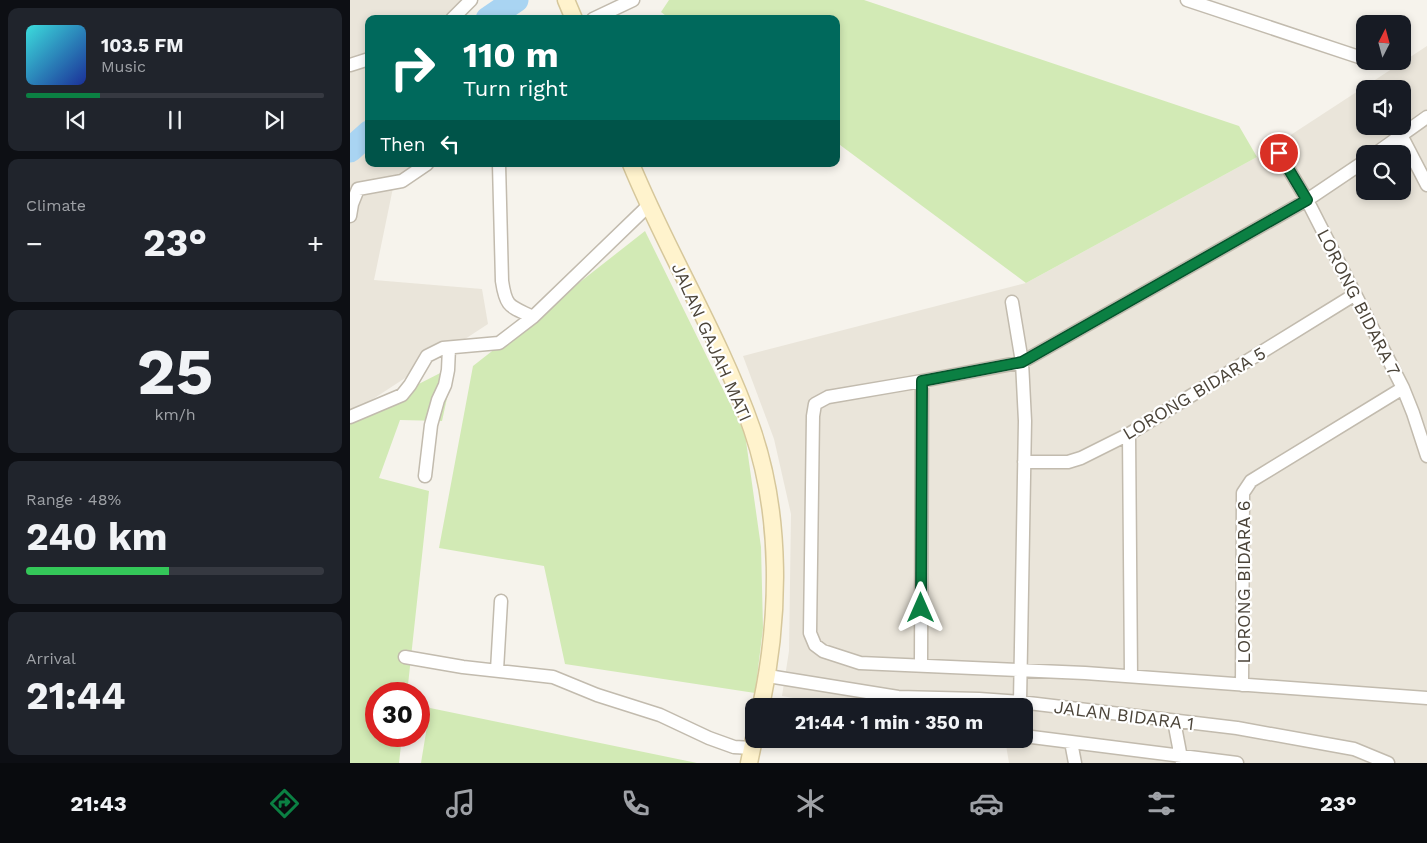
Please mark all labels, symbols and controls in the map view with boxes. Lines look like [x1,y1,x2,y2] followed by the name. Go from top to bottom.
[1356,15,1411,70] north arrow
[1356,15,1411,200] map controls
[101,34,183,57] text: 103.5 FM
[463,34,559,76] text: 110 m
[380,35,445,100] icon: right
[101,57,146,76] text: Music
[463,76,568,101] text: Turn right
[1356,80,1411,135] button: sound
[62,106,90,134] icon: previous
[161,106,189,134] icon: pause
[260,106,288,134] icon: next
[436,130,464,158] icon: left
[1258,132,1300,174] pin
[380,133,426,156] text: Then
[1265,139,1293,167] icon: arrive
[1356,145,1411,200] button: search
[26,196,86,215] text: Climate
[143,221,207,265] text: 23°
[1313,225,1405,379] street label: LORONG BIDARA 7
[26,227,43,260] text: −
[307,227,324,260] text: +
[668,259,756,425] street label: JALAN GAJAH MATI
[137,334,213,410] text: 25
[1119,342,1269,444] street label: LORONG BIDARA 5
[154,405,196,424] text: km/h
[26,490,121,509] text: Range · 48%
[1233,500,1254,664] street label: LORONG BIDARA 6
[26,515,167,559] text: 240 km
[894,581,946,633] position arrow
[26,649,76,668] text: Arrival
[26,674,126,718] text: 21:44
[365,682,430,747] speed limit sign: 30
[1053,696,1195,734] street label: JALAN BIDARA 1
[795,711,983,734] text: 21:44 · 1 min · 350 m
[267,786,302,821] icon: directions
[443,786,478,821] icon: music
[618,786,653,821] icon: phone
[793,786,828,821] icon: climate
[969,786,1004,821] icon: car
[1144,786,1179,821] icon: filters
[70,791,127,816] text: 21:43
[1320,791,1357,816] text: 23°

